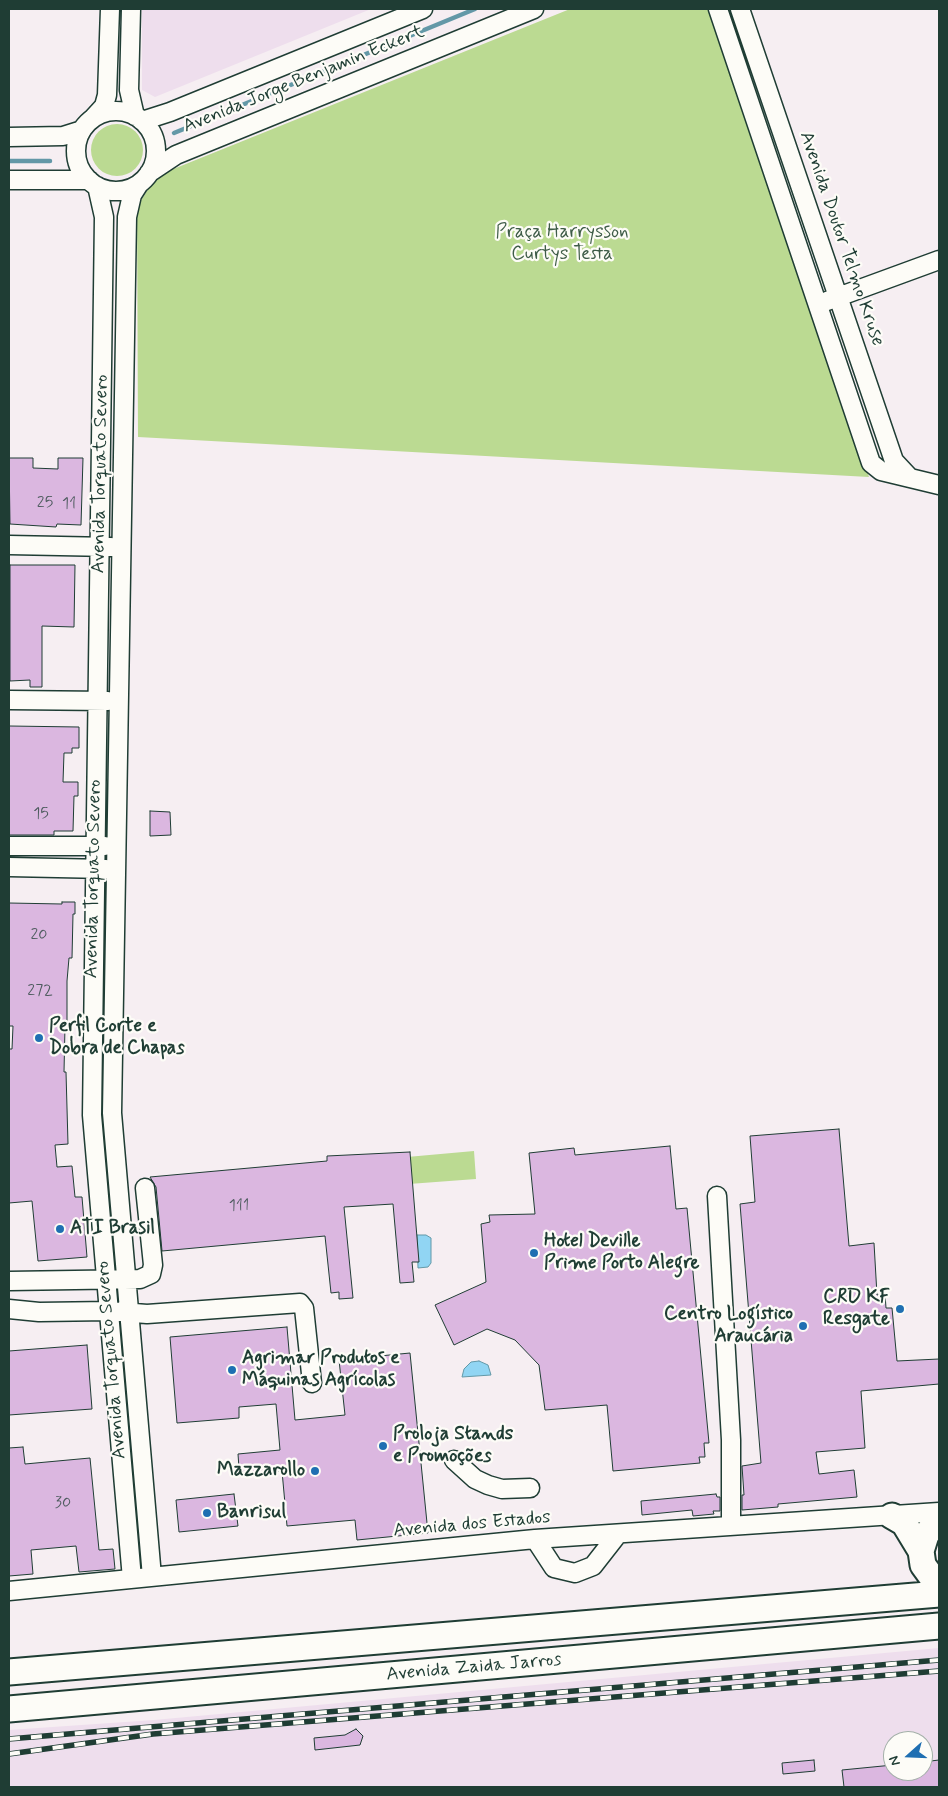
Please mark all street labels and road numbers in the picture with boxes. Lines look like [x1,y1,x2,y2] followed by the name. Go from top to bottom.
[180,21,428,139] street label: Avenida Jorge Benjamin Eckert
[794,129,888,349] street label: Avenida Doutor Telmo Kruse
[88,374,114,574] street label: Avenida Torquato Severo
[81,779,107,979] street label: Avenida Torquato Severo
[92,1260,132,1460] street label: Avenida Torquato Severo
[392,1507,552,1543] street label: Avenida dos Estados
[385,1649,563,1687] street label: Avenida Zaida Jarros

